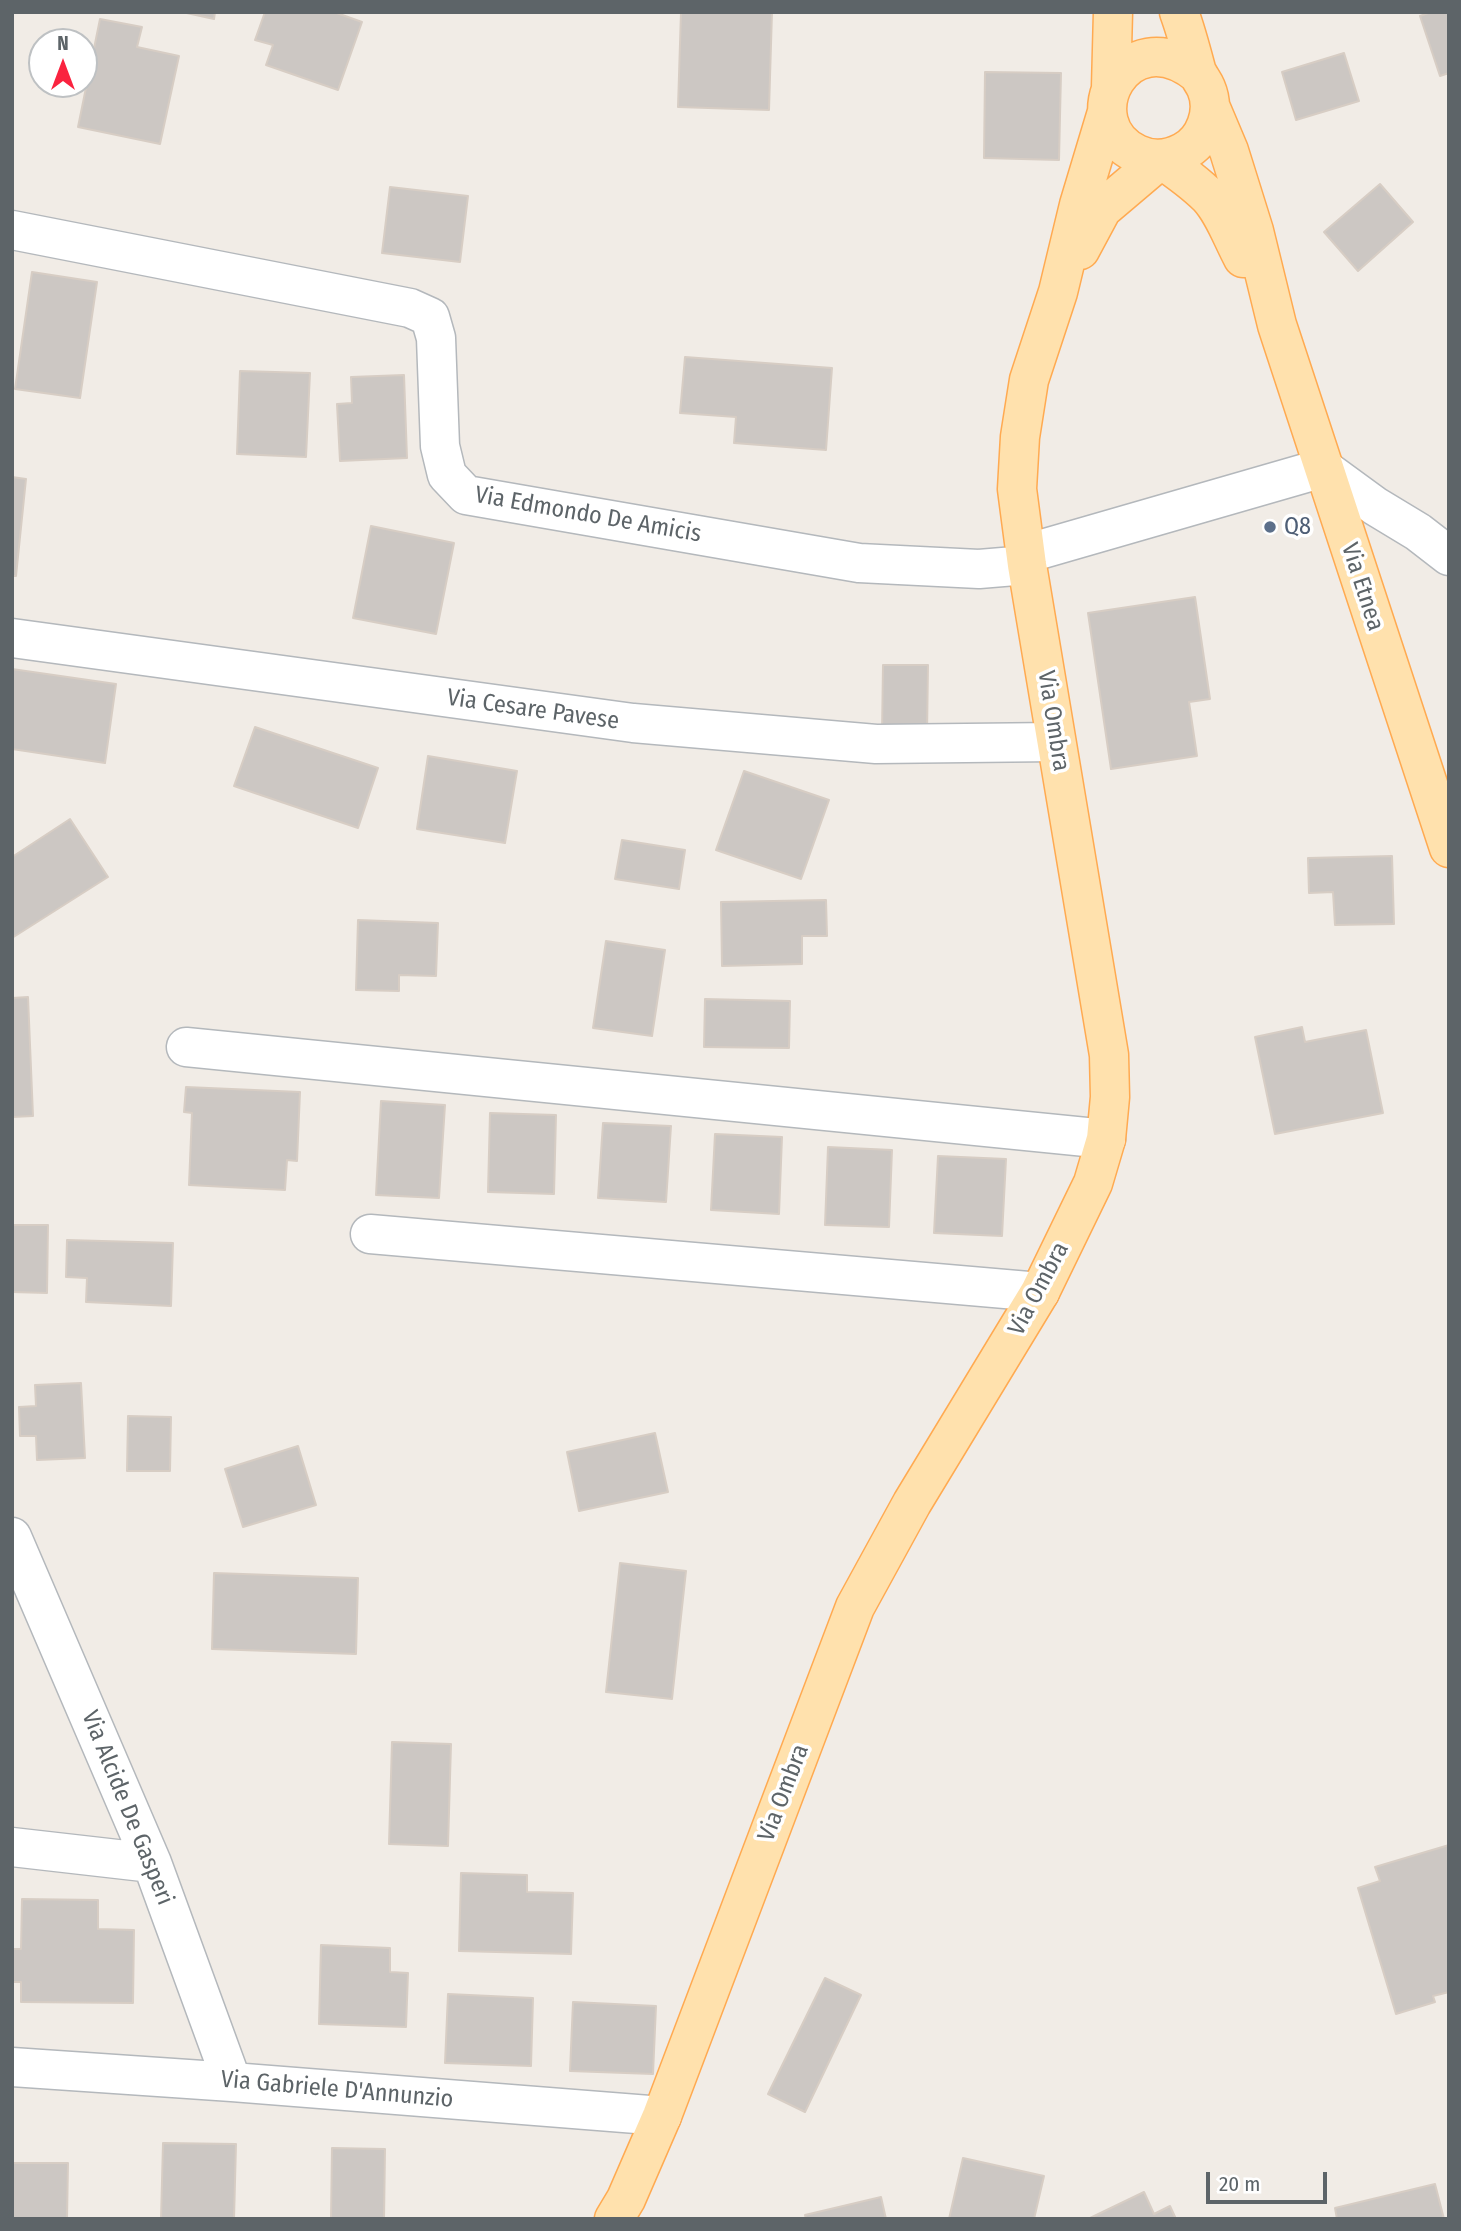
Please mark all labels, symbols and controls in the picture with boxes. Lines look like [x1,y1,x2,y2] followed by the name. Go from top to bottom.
[28,28,98,98] north arrow
[57,32,69,55] text: N
[473,481,703,549] street label: Via Edmondo De Amicis
[1284,513,1311,541] place label: Q8
[1262,519,1278,535] marker: Q8
[1334,540,1390,634] street label: Via Etnea
[1031,669,1075,773] street label: Via Ombra
[445,684,621,736] street label: Via Cesare Pavese
[1002,1237,1076,1341] street label: Via Ombra
[75,1707,179,1909] street label: Via Alcide De Gasperi
[752,1741,816,1845] street label: Via Ombra
[220,2065,454,2115] street label: Via Gabriele D'Annunzio
[1209,2158,1330,2202] scale bar
[1219,2171,1260,2197] text: 20 m

